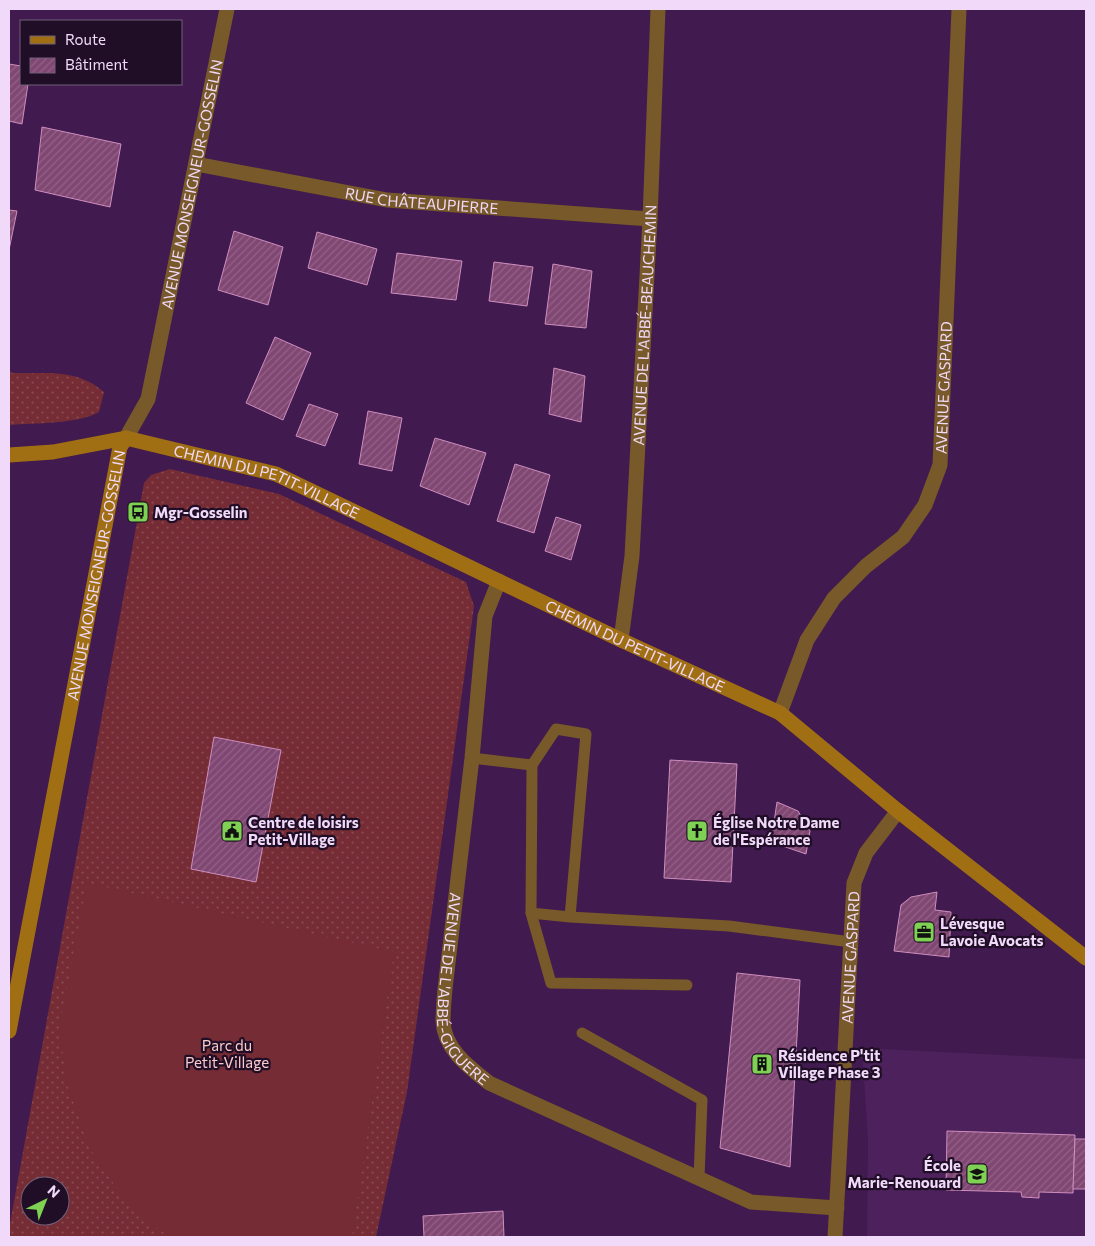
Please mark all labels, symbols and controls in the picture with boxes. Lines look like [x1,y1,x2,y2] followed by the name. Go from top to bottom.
[20,20,182,85] legend
[65,30,106,48] text: Route
[65,55,128,73] text: Bâtiment
[157,58,226,311] street label: AVENUE MONSEIGNEUR-GOSSELIN
[344,183,499,217] street label: RUE CHÂTEAUPIERRE
[629,204,660,446] street label: AVENUE DE L'ABBÉ-BEAUCHEMIN
[931,321,955,454] street label: AVENUE GASPARD
[172,441,362,522] street label: CHEMIN DU PETIT-VILLAGE
[63,448,128,702] street label: AVENUE MONSEIGNEUR-GOSSELIN
[126,500,150,524] bus stop icon: Mgr-Gosselin
[154,503,248,521] place label: Mgr-Gosselin
[543,596,728,696] street label: CHEMIN DU PETIT-VILLAGE
[248,813,359,848] place label: Centre de loisirs Petit-Village
[713,813,839,848] place label: Église Notre Dame de l'Espérance
[220,819,244,843] public building icon: Centre de loisirs Petit-Village
[685,819,709,843] church icon: Église Notre Dame de l'Espérance
[837,891,863,1024] street label: AVENUE GASPARD
[434,892,493,1089] street label: AVENUE DE L'ABBÉ-GIGUERE
[940,914,1043,949] place label: Lévesque Lavoie Avocats
[912,920,936,944] office icon: Lévesque Lavoie Avocats
[185,1036,269,1071] park label: Parc du Petit-Village
[778,1046,881,1081] place label: Résidence P'tit Village Phase 3
[750,1052,774,1076] building icon: Résidence P'tit Village Phase 3
[848,1156,961,1191] place label: École Marie-Renouard
[965,1162,989,1186] school or university icon: École Marie-Renouard
[20,1176,70,1226] north arrow
[45,1181,64,1201] text: N

